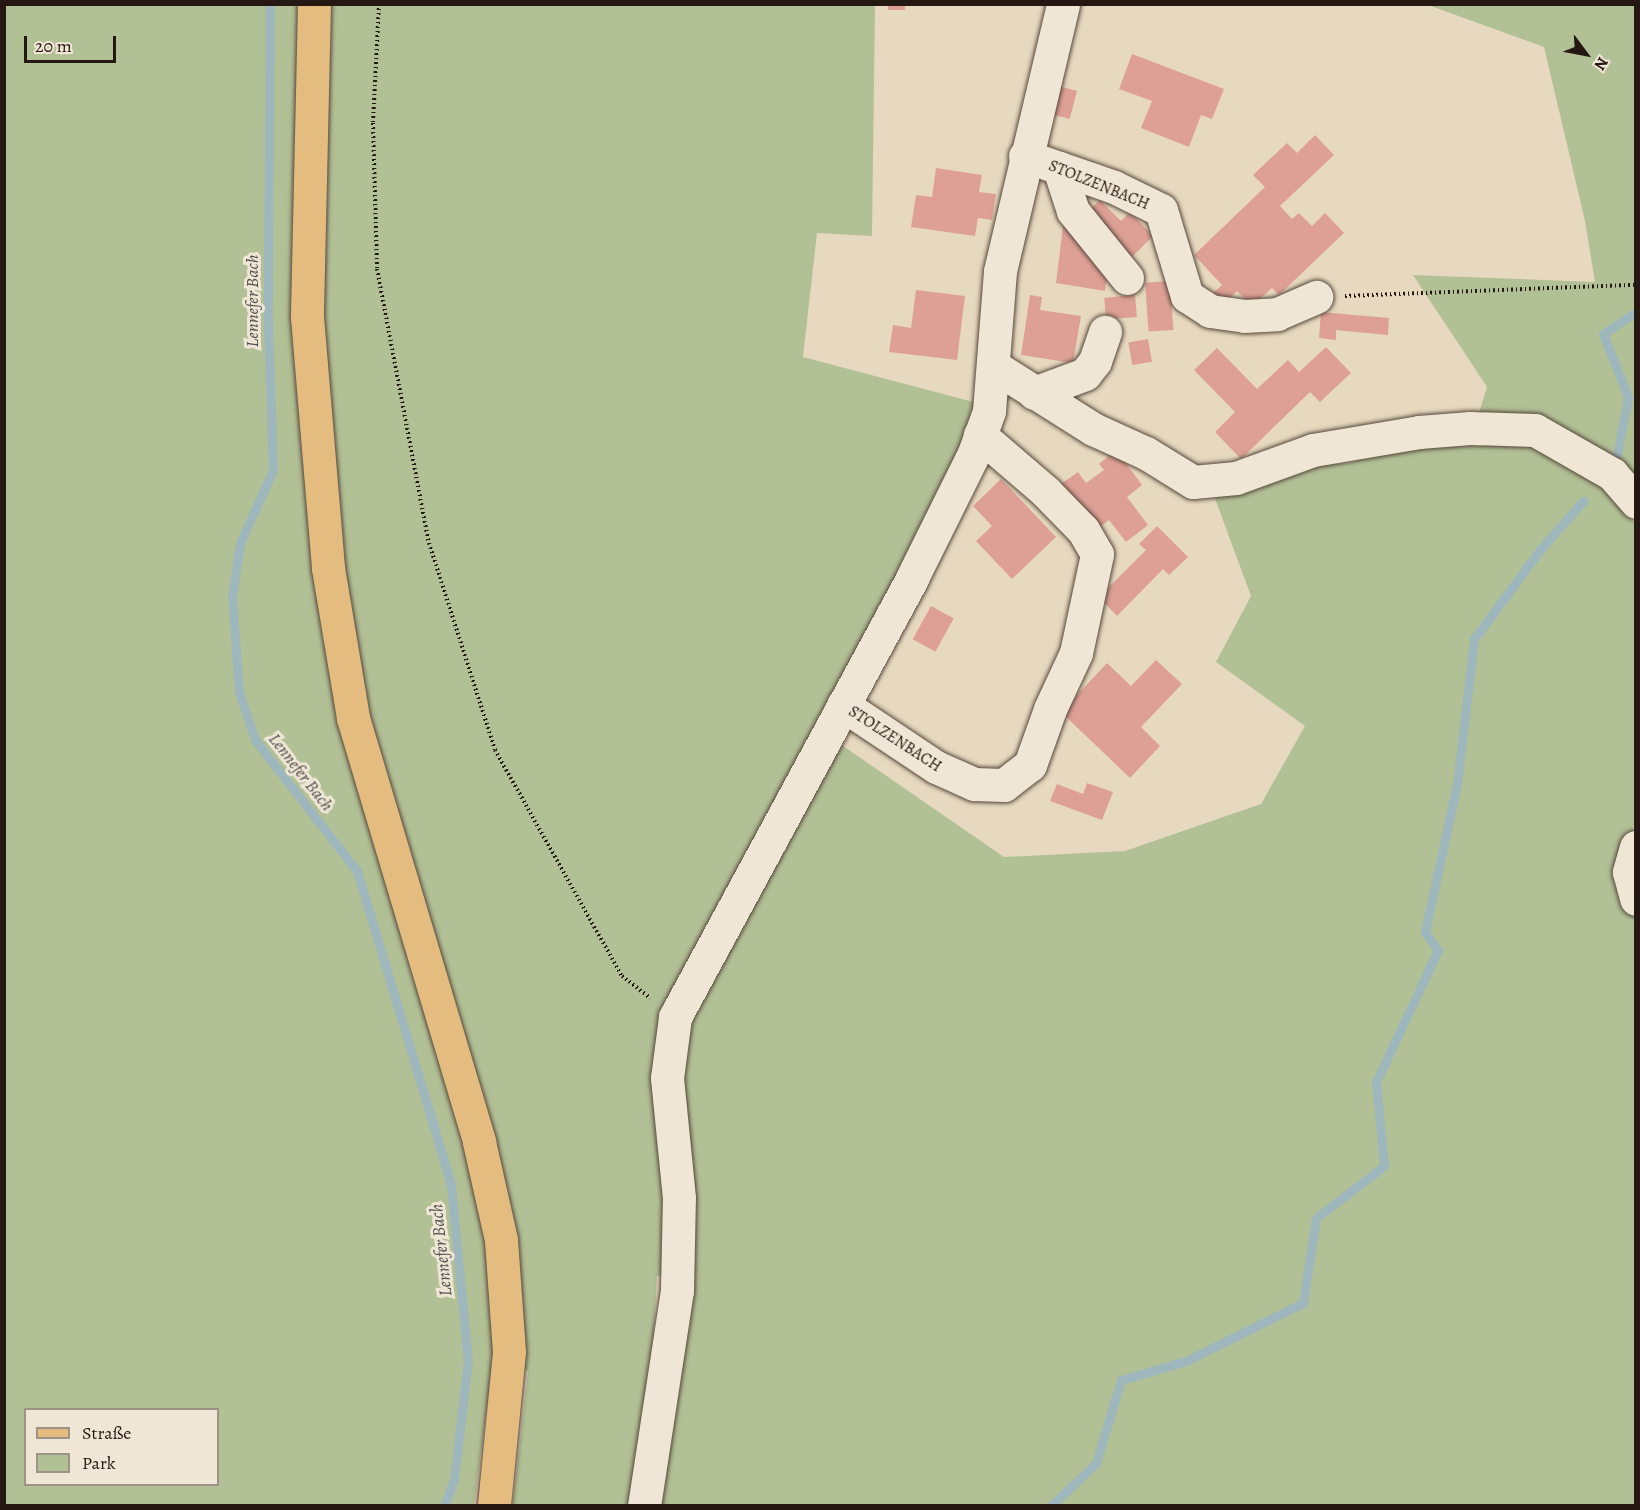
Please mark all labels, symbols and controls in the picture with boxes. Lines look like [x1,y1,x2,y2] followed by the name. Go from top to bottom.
[27,24,118,62] scale bar
[1556,24,1616,84] north arrow
[35,34,72,58] text: 20 m
[1589,53,1614,74] text: N
[1046,156,1152,214] street label: STOLZENBACH
[241,255,263,347] water label: Lennefer Bach
[845,702,945,776] street label: STOLZENBACH
[264,729,338,815] water label: Lennefer Bach
[425,1203,457,1297] water label: Lennefer Bach
[24,1408,219,1486] legend
[82,1421,131,1445] text: Straße
[82,1451,116,1475] text: Park

